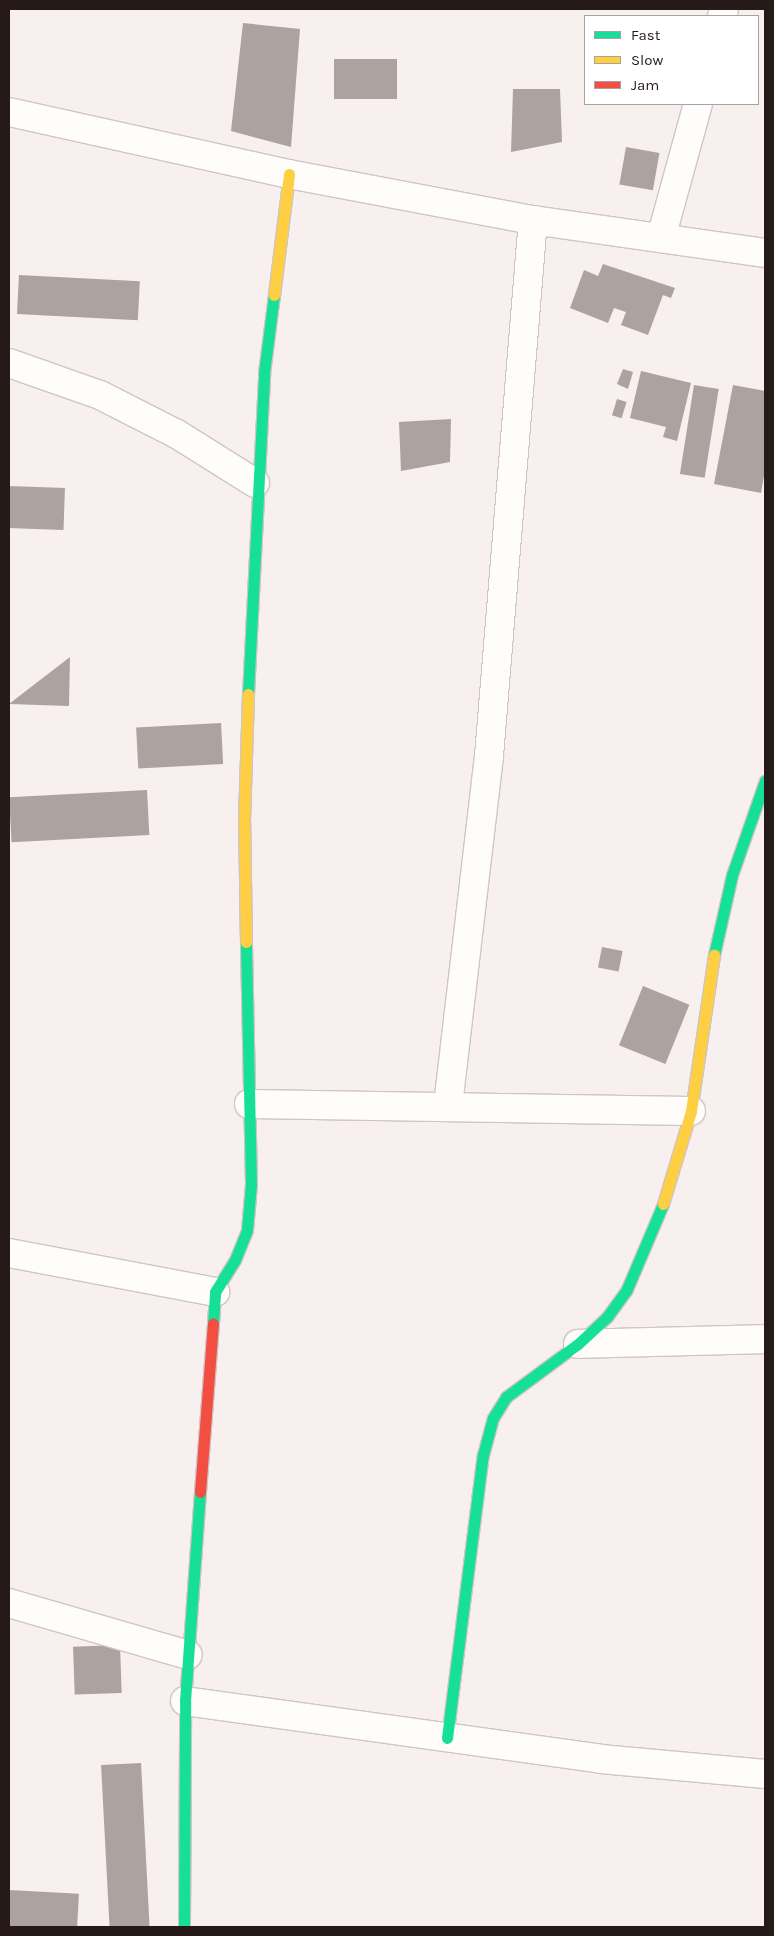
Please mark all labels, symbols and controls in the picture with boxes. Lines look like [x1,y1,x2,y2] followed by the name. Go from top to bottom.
[584,15,759,105] legend
[631,26,660,44] text: Fast
[631,51,663,69] text: Slow
[631,76,659,94] text: Jam

